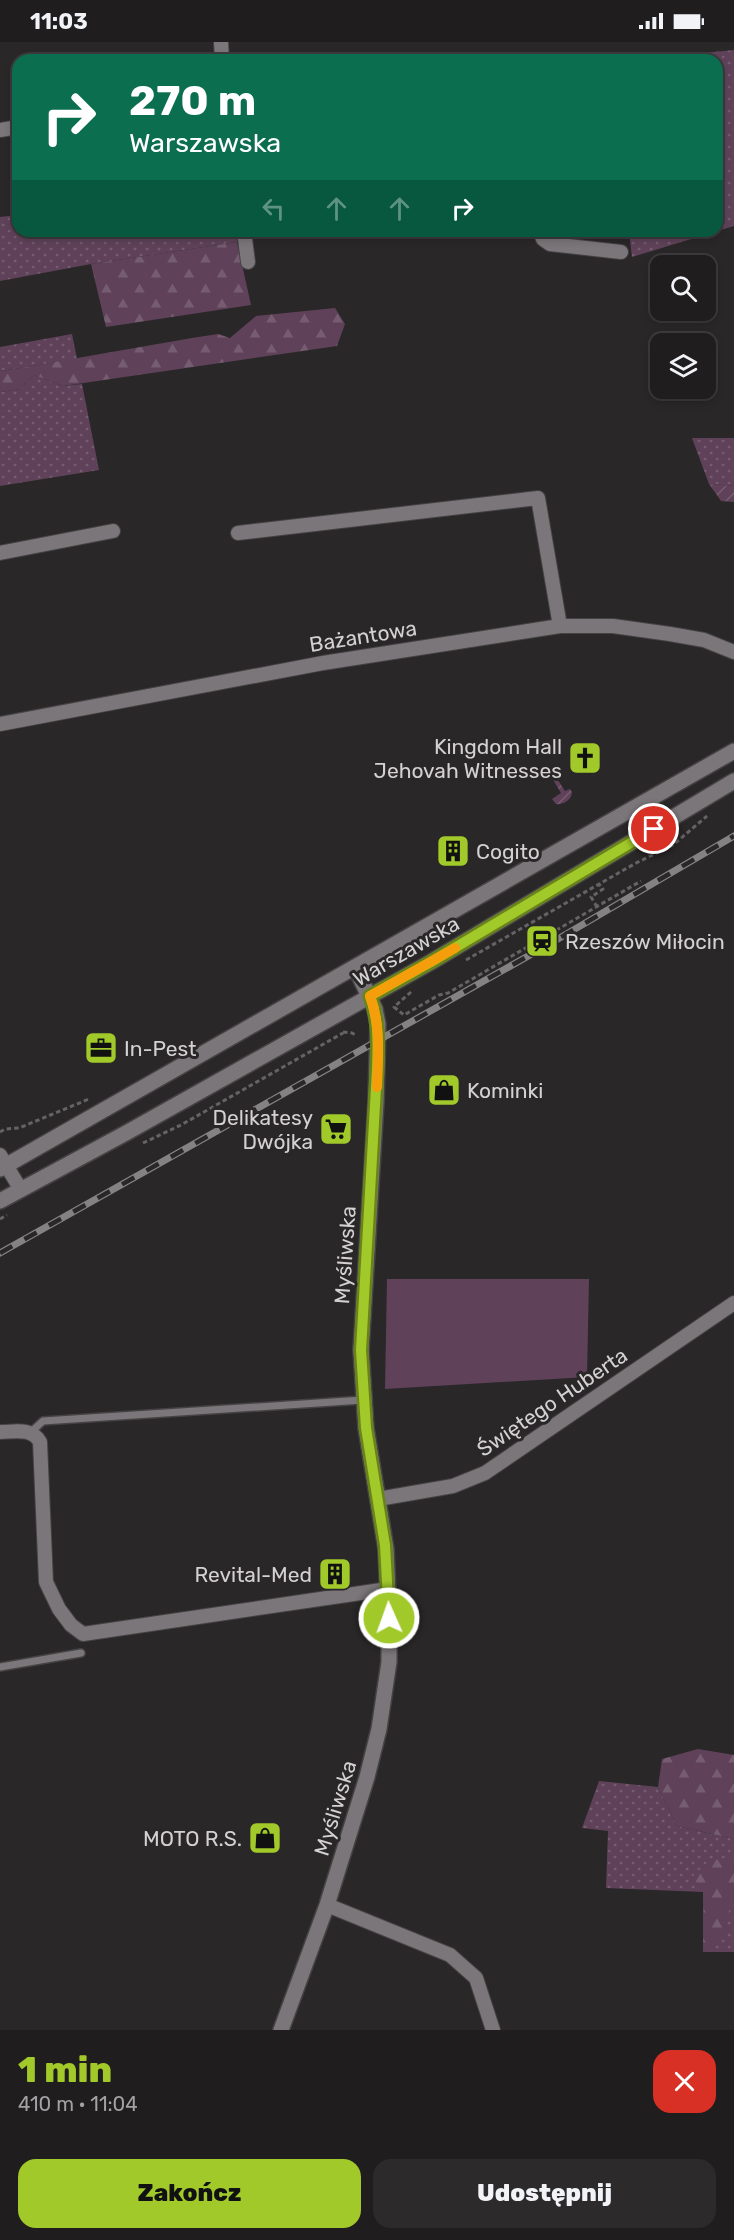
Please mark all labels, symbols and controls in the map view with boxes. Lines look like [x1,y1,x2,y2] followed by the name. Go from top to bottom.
[30,8,88,35] text: 11:03
[129,76,256,126] text: 270 m
[30,78,108,156] icon: right
[129,127,281,159] text: Warszawska
[257,192,290,225] icon: left
[320,192,353,225] icon: ahead
[383,192,416,225] icon: ahead
[446,192,479,225] icon: right
[650,255,716,399] map controls
[650,255,716,321] button: search
[650,333,716,399] button: layers
[307,615,419,657] street label: Bażantowa
[374,734,562,783] place label: Kingdom Hall Jehovah Witnesses
[567,740,603,776] church icon: Kingdom Hall Jehovah Witnesses
[628,803,679,854] pin
[637,812,670,845] icon: arrive
[435,833,471,869] building icon: Cogito
[476,839,540,864] place label: Cogito
[348,911,464,991] street label: Warszawska
[524,923,560,959] station icon: Rzeszów Miłocin
[565,929,725,954] place label: Rzeszów Miłocin
[83,1030,119,1066] office icon: In-Pest
[124,1036,196,1061] place label: In-Pest
[426,1072,462,1108] shop icon: Kominki
[467,1078,543,1103] place label: Kominki
[213,1105,313,1154] place label: Delikatesy Dwójka
[318,1111,354,1147] supermarket icon: Delikatesy Dwójka
[329,1205,361,1305] street label: Myśliwska
[472,1342,632,1462] street label: Świętego Huberta
[317,1556,353,1592] building icon: Revital-Med
[194,1562,312,1587] place label: Revital-Med
[357,1586,421,1650] position arrow
[309,1757,361,1859] street label: Myśliwska
[247,1820,283,1856] shop icon: MOTO R.S.
[143,1826,242,1851] place label: MOTO R.S.
[18,2048,112,2091] text: 1 min
[653,2050,716,2113] button: close
[18,2092,138,2116] text: 410 m · 11:04
[18,2159,361,2228] button: Zakończ
[373,2159,716,2228] button: Udostępnij

